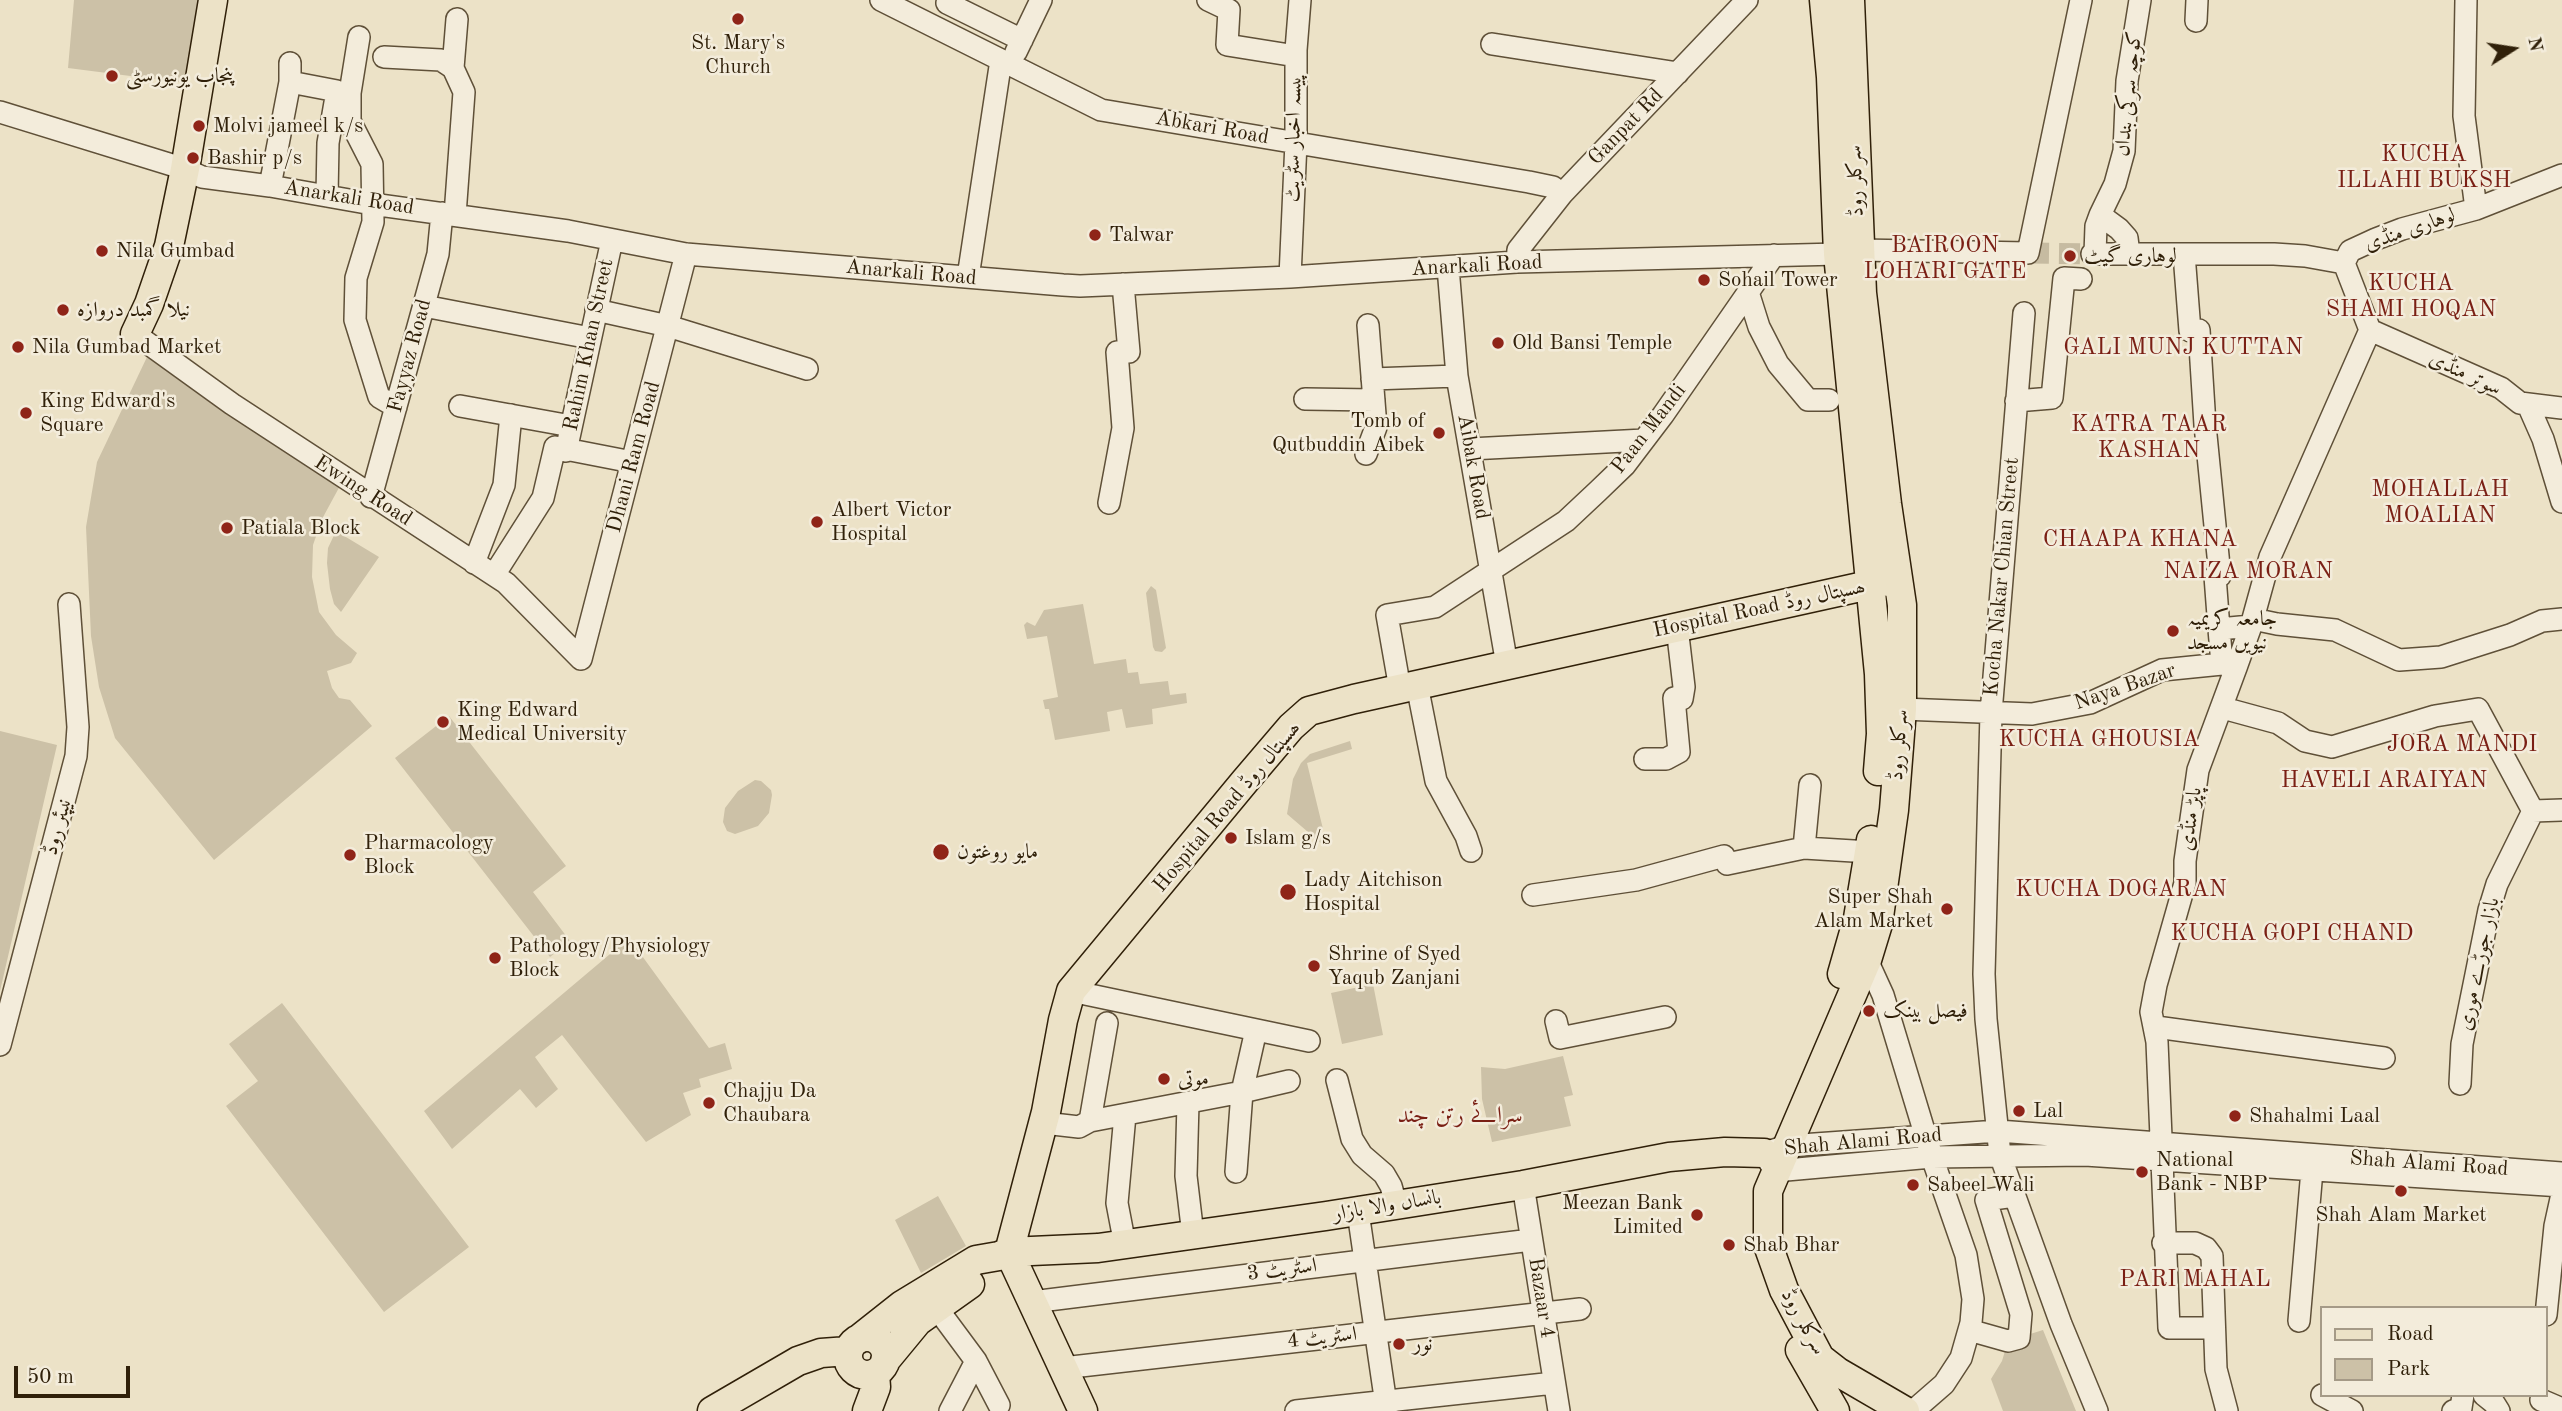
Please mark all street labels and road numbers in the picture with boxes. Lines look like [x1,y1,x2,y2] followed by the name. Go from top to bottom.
[2110,30,2148,158] street label: کوچہ سرکی بنداں
[1280,74,1308,202] street label: پیسہ اخبار سٹریٹ
[1583,83,1669,171] street label: Ganpat Rd
[1153,106,1271,150] street label: Abkari Road
[1842,145,1870,217] street label: سرکلر روڈ
[282,175,416,221] street label: Anarkali Road
[2361,203,2459,257] street label: لوہاری منڈی
[1411,250,1543,282] street label: Anarkali Road
[844,255,978,291] street label: Anarkali Road
[558,256,620,434] street label: Rahim Khan Street
[383,296,437,416] street label: Fayyaz Road
[2425,346,2505,402] street label: سوتر منڈی
[602,378,666,536] street label: Dhani Ram Road
[1606,379,1692,479] street label: Paan Mandi
[1451,412,1495,522] street label: Aibak Road
[309,450,417,532] street label: Ewing Road
[1979,456,2025,698] street label: Kocha Nakar Chian Street
[1651,574,1867,644] street label: Hospital Road ھسپتال روڈ
[2071,658,2179,716] street label: Naya Bazar
[1884,708,1914,782] street label: سرکلر روڈ
[1148,716,1306,898] street label: Hospital Road ھسپتال روڈ
[2174,786,2208,852] street label: پاپڑ منڈی
[38,796,78,858] street label: نیپئر روڈ
[2453,895,2505,1033] street label: بازار جوڑے موری
[1783,1123,1943,1161] street label: Shah Alami Road
[2349,1146,2509,1182] street label: Shah Alami Road
[1331,1185,1443,1227] street label: بانساں والا بازار
[1246,1253,1318,1287] street label: اسٹریٹ 3
[1522,1256,1560,1340] street label: Bazaar 4
[1775,1285,1831,1359] street label: سرکلر روڈ
[1286,1322,1358,1354] street label: اسٹریٹ 4

